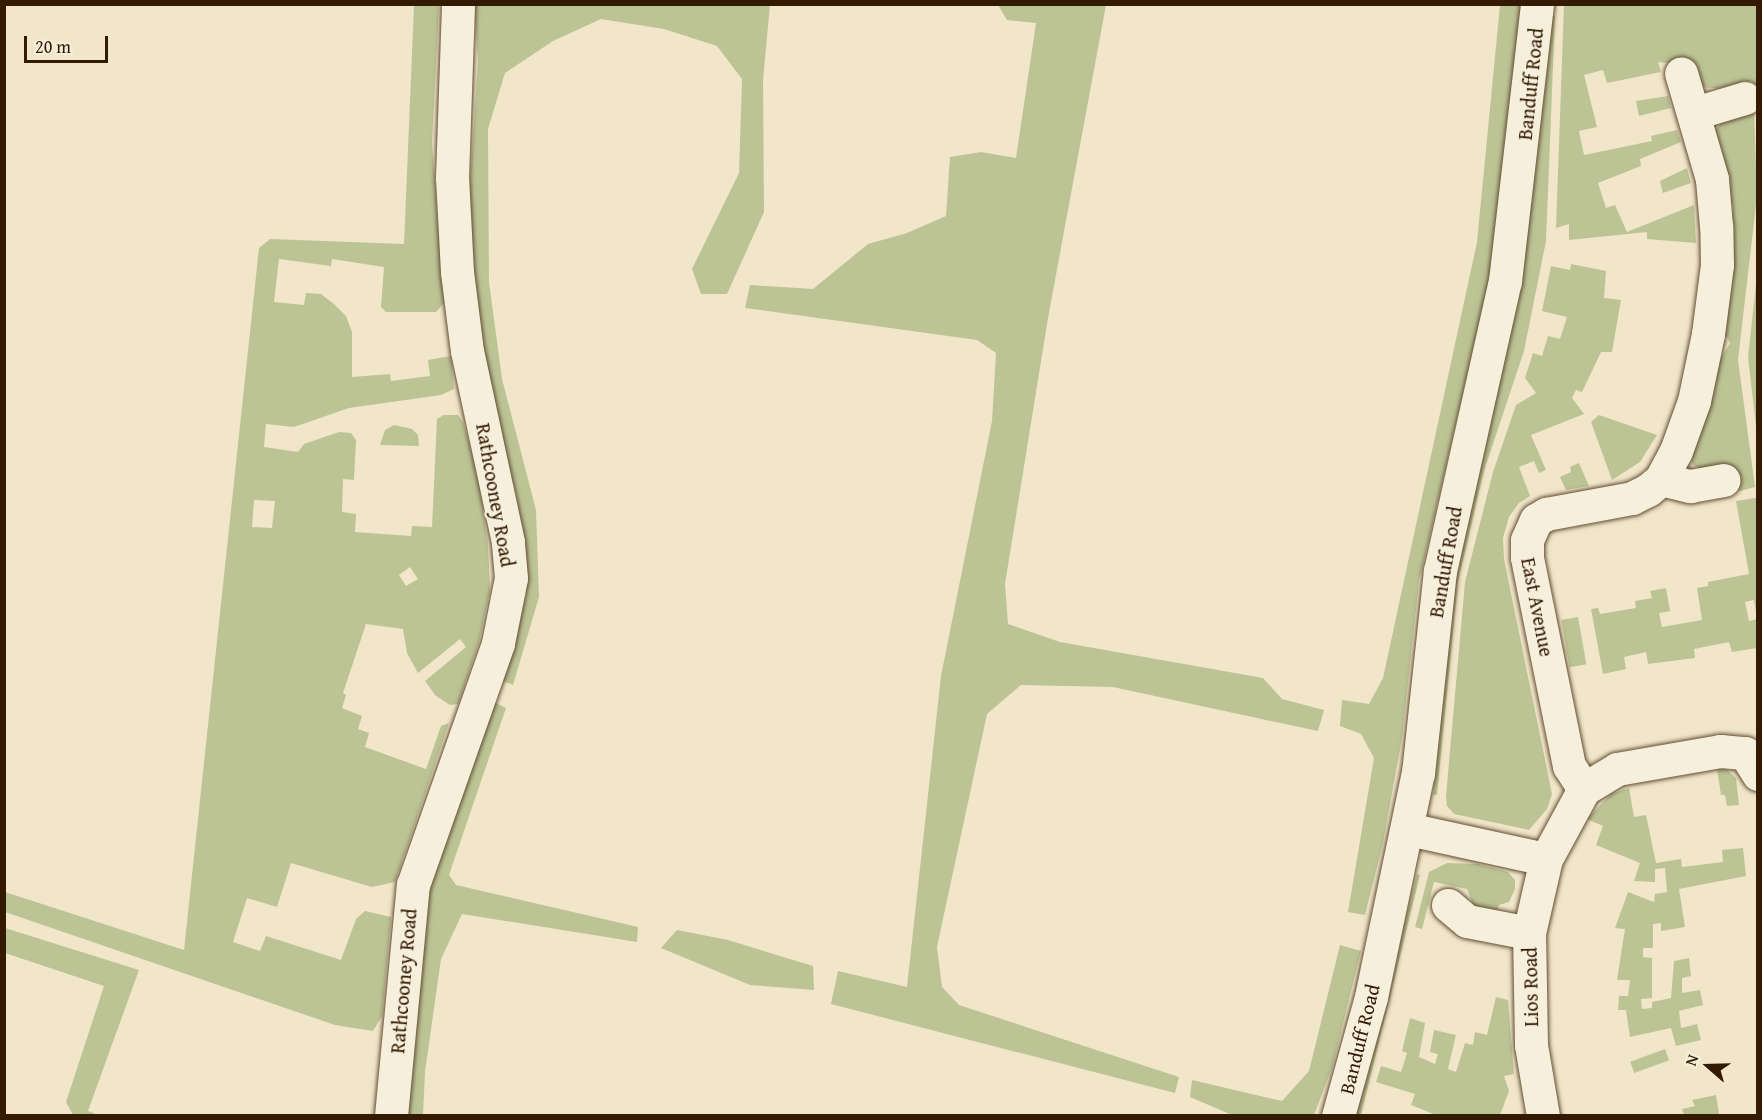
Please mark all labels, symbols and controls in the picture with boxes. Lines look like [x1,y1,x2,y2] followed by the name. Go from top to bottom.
[27,24,111,62] scale bar
[1512,27,1548,141] street label: Banduff Road
[35,33,71,60] text: 20 m
[472,421,520,569] street label: Rathcooney Road
[1423,504,1467,620] street label: Banduff Road
[1517,555,1559,659] street label: East Avenue
[385,908,421,1054] street label: Rathcooney Road
[1517,947,1543,1027] street label: Lios Road
[1334,981,1384,1097] street label: Banduff Road
[1678,1036,1738,1096] north arrow
[1678,1051,1704,1069] text: N

